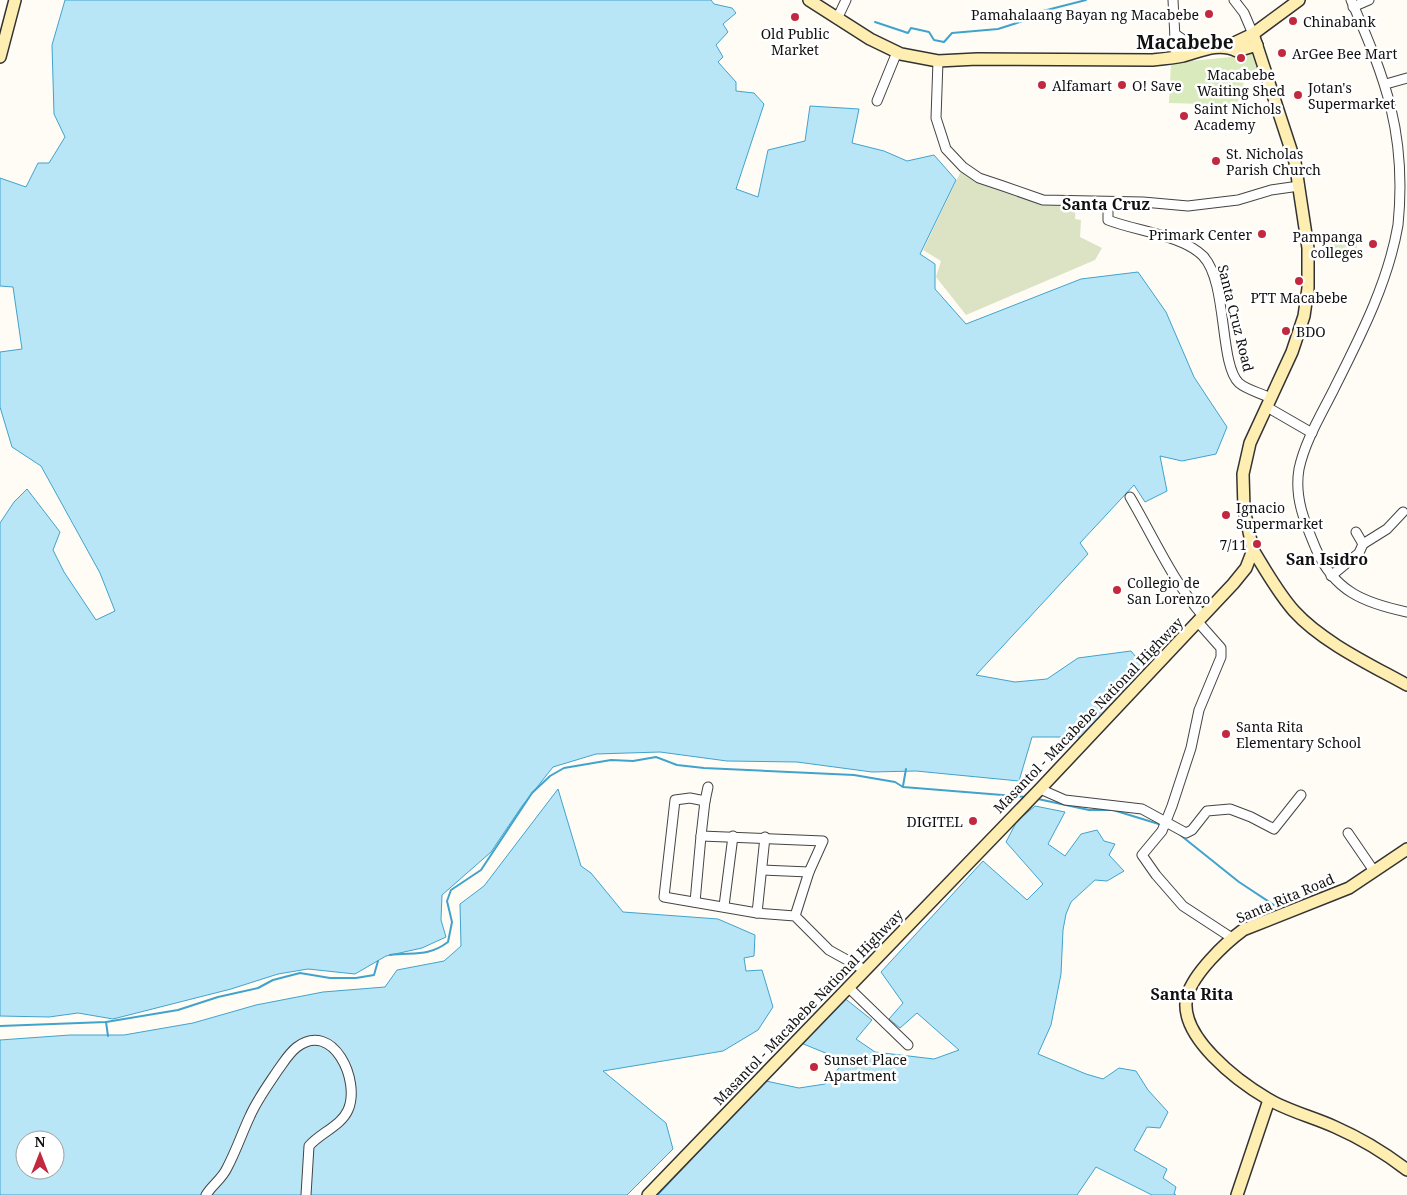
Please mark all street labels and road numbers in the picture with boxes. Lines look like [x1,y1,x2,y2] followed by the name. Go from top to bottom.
[1214,263,1259,374] street label: Santa Cruz Road
[989,613,1187,817] street label: Masantol - Macabebe National Highway
[1233,869,1337,927] street label: Santa Rita Road
[709,905,907,1109] street label: Masantol - Macabebe National Highway

